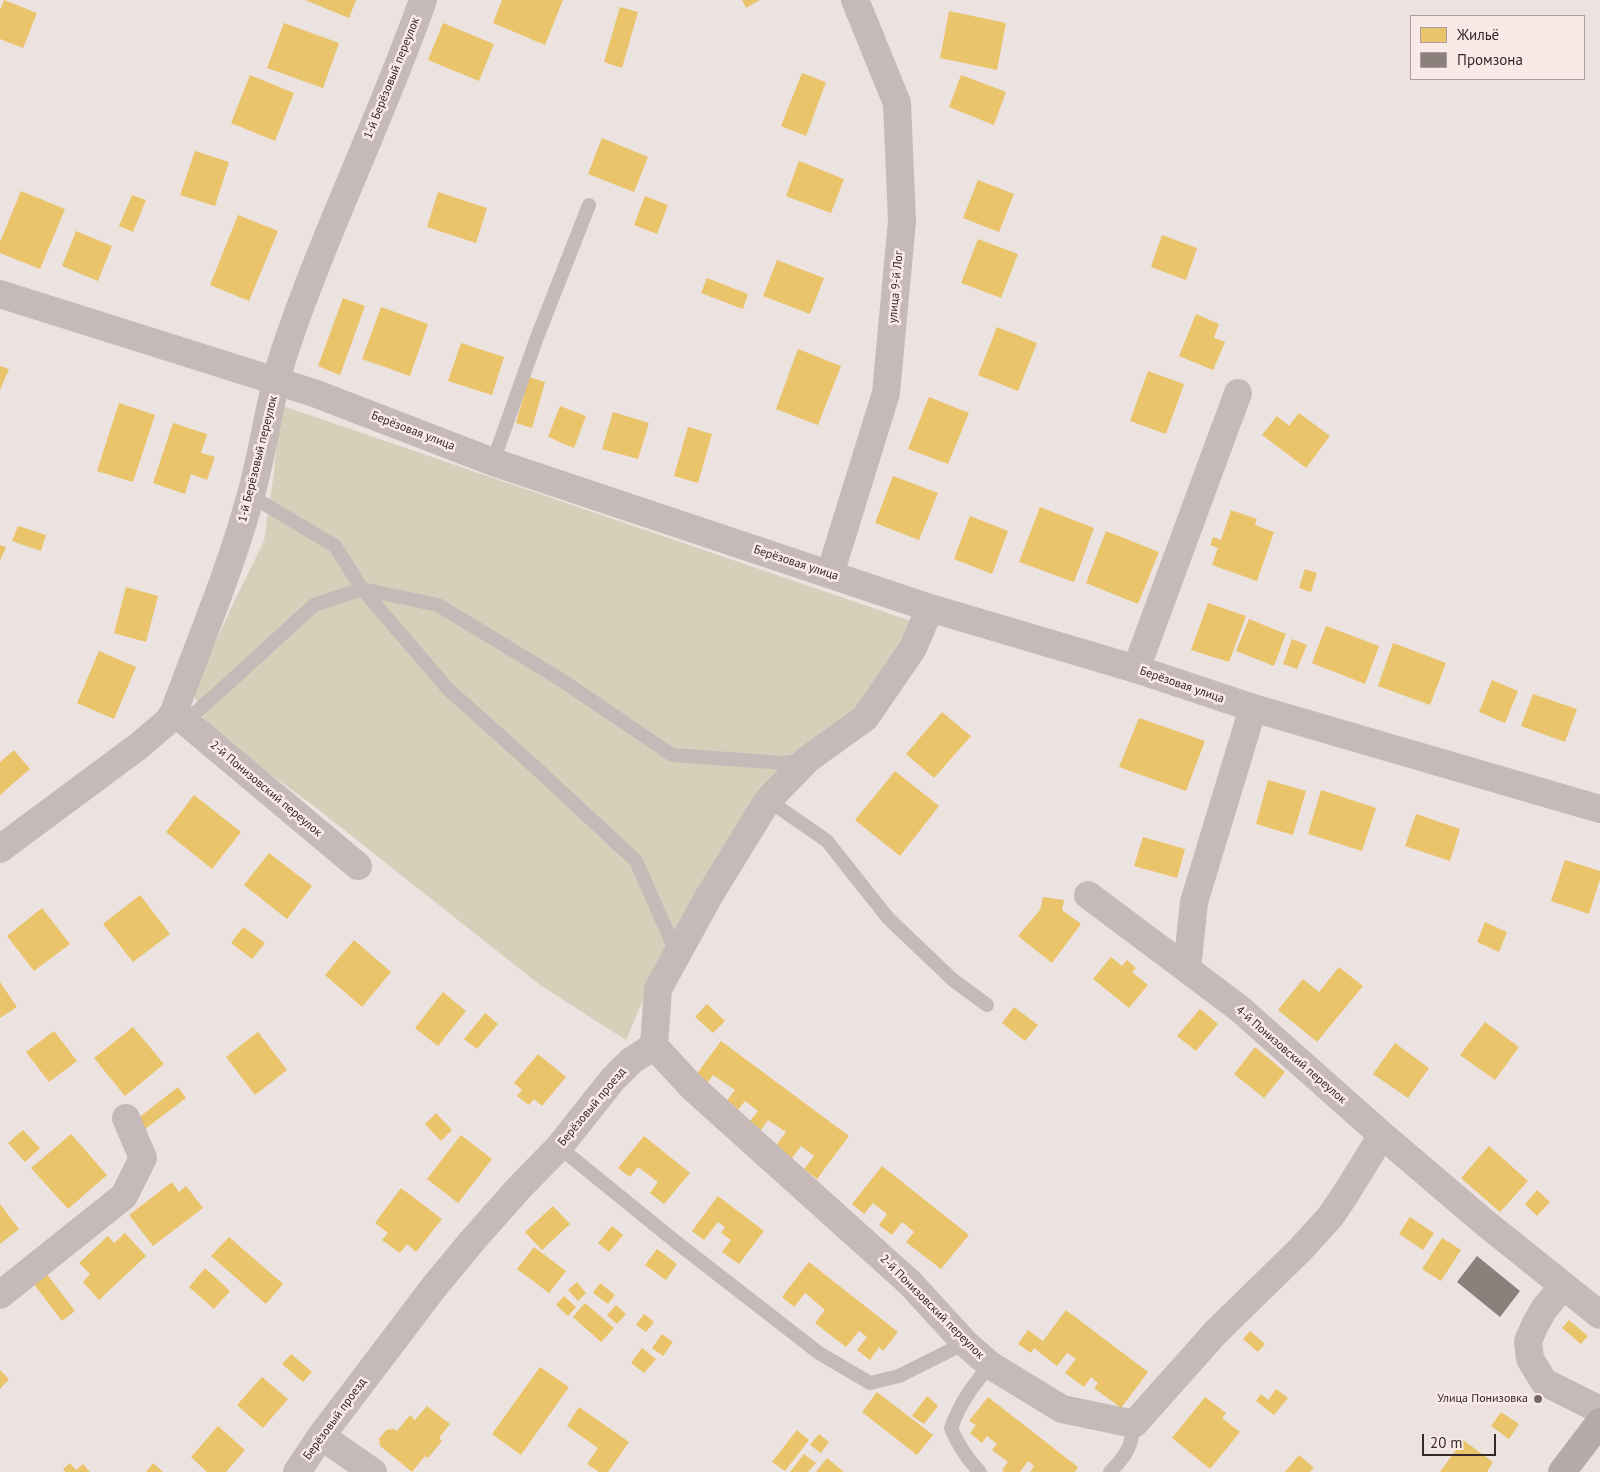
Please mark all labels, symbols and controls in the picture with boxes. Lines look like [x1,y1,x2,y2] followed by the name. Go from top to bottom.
[361,15,423,141] street label: 1-й Берёзовый переулок
[1410,15,1585,80] legend
[1457,25,1499,44] text: Жильё
[1457,50,1523,69] text: Промзона
[886,250,906,324] street label: улица 9-й Лог
[235,394,281,524] street label: 1-й Берёзовый переулок
[369,408,457,454] street label: Берёзовая улица
[752,542,840,584] street label: Берёзовая улица
[1138,664,1226,706] street label: Берёзовая улица
[207,738,325,840] street label: 2-й Понизовский переулок
[1233,1003,1349,1107] street label: 4-й Понизовский переулок
[555,1065,629,1149] street label: Берёзовый проезд
[877,1252,987,1362] street label: 2-й Понизовский переулок
[300,1375,370,1463] street label: Берёзовый проезд
[1437,1392,1528,1406] place label: Улица Понизовка
[1532,1393,1544,1405] marker: Улица Понизовка
[1425,1424,1499,1456] scale bar
[1430,1433,1463,1452] text: 20 m

